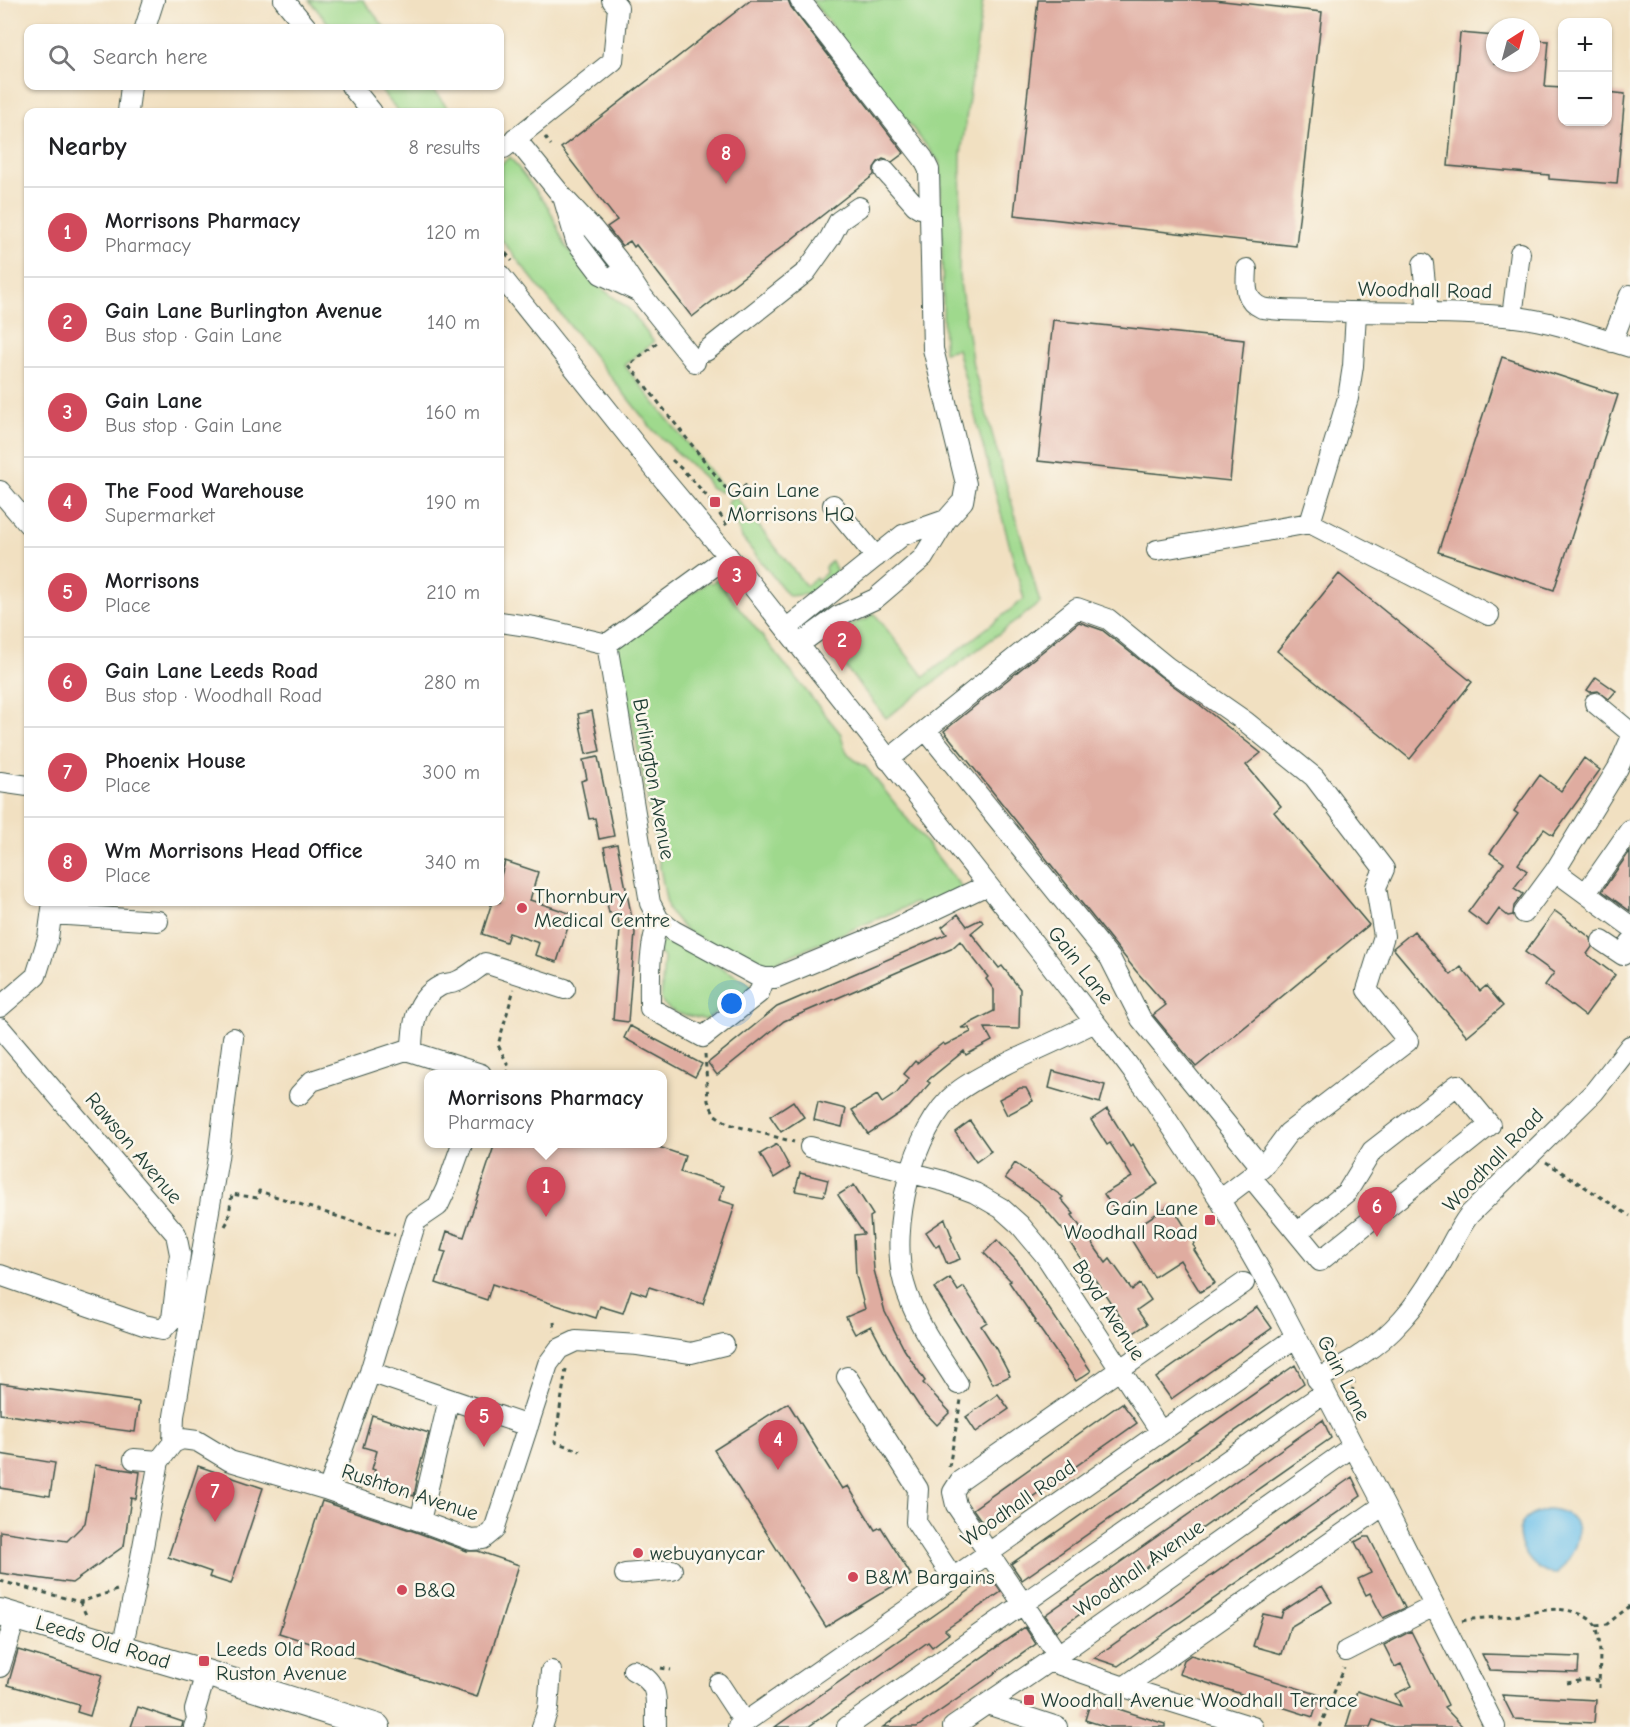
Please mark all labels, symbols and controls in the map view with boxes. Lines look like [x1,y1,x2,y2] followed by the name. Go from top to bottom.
[1486,18,1540,72] north arrow
[1558,18,1612,126] map controls
[1558,18,1612,72] button: +
[24,24,504,90] search box
[45,41,78,74] icon: search
[93,44,208,70] text: Search here
[1558,72,1612,126] button: −
[48,132,127,162] text: Nearby
[706,134,746,184] pin: 8
[408,136,480,159] text: 8 results
[105,208,300,234] text: Morrisons Pharmacy
[64,221,71,244] text: 1
[426,221,480,244] text: 120 m
[105,234,191,257] text: Pharmacy
[1358,277,1492,303] street label: Woodhall Road
[105,298,382,324] text: Gain Lane Burlington Avenue
[63,311,72,334] text: 2
[427,311,480,334] text: 140 m
[105,324,282,347] text: Bus stop · Gain Lane
[105,388,202,414] text: Gain Lane
[63,401,72,424] text: 3
[426,401,480,424] text: 160 m
[105,414,282,437] text: Bus stop · Gain Lane
[105,478,304,504] text: The Food Warehouse
[727,478,854,526] place label: Gain Lane Morrisons HQ
[63,491,72,514] text: 4
[426,491,480,514] text: 190 m
[708,495,722,509] marker: Gain Lane Morrisons HQ
[105,504,215,527] text: Supermarket
[718,556,756,606] pin: 3
[105,568,199,594] text: Morrisons
[62,581,73,604] text: 5
[426,581,480,604] text: 210 m
[105,594,151,617] text: Place
[822,622,862,671] pin: 2
[105,658,318,684] text: Gain Lane Leeds Road
[62,671,73,694] text: 6
[424,671,480,694] text: 280 m
[105,684,322,707] text: Bus stop · Woodhall Road
[628,697,680,861] street label: Burlington Avenue
[105,748,246,774] text: Phoenix House
[63,761,72,784] text: 7
[422,761,480,784] text: 300 m
[105,774,151,797] text: Place
[105,838,363,864] text: Wm Morrisons Head Office
[62,851,73,874] text: 8
[425,851,480,874] text: 340 m
[105,864,151,887] text: Place
[534,884,670,932] place label: Thornbury Medical Centre
[515,901,529,915] marker: Thornbury Medical Centre
[1043,921,1119,1009] street label: Gain Lane
[717,989,746,1018] your location
[424,1070,667,1148] popup
[448,1085,643,1111] text: Morrisons Pharmacy
[80,1087,188,1209] street label: Rawson Avenue
[1438,1103,1548,1217] street label: Woodhall Road
[448,1111,534,1134] text: Pharmacy
[526,1168,566,1217] pin: 1
[1358,1188,1396,1237] pin: 6
[1064,1196,1198,1244] place label: Gain Lane Woodhall Road
[1203,1213,1217,1227] marker: Gain Lane Woodhall Road
[1068,1255,1150,1365] street label: Boyd Avenue
[1312,1331,1376,1425] street label: Gain Lane
[464,1398,504,1447] pin: 5
[758,1420,798,1470] pin: 4
[956,1455,1080,1551] street label: Woodhall Road
[339,1459,481,1525] street label: Rushton Avenue
[196,1472,234,1522] pin: 7
[1069,1514,1209,1622] street label: Woodhall Avenue
[650,1541,765,1565] place label: webuyanycar
[631,1546,645,1560] marker: webuyanycar
[865,1565,995,1589] place label: B&M Bargains
[846,1570,860,1584] marker: B&M Bargains
[414,1578,455,1602] place label: B&Q
[395,1583,409,1597] marker: B&Q
[33,1610,173,1674] street label: Leeds Old Road
[216,1637,356,1685] place label: Leeds Old Road Ruston Avenue
[197,1654,211,1668] marker: Leeds Old Road Ruston Avenue
[1041,1688,1358,1712] place label: Woodhall Avenue Woodhall Terrace
[1022,1693,1036,1707] marker: Woodhall Avenue Woodhall Terrace

